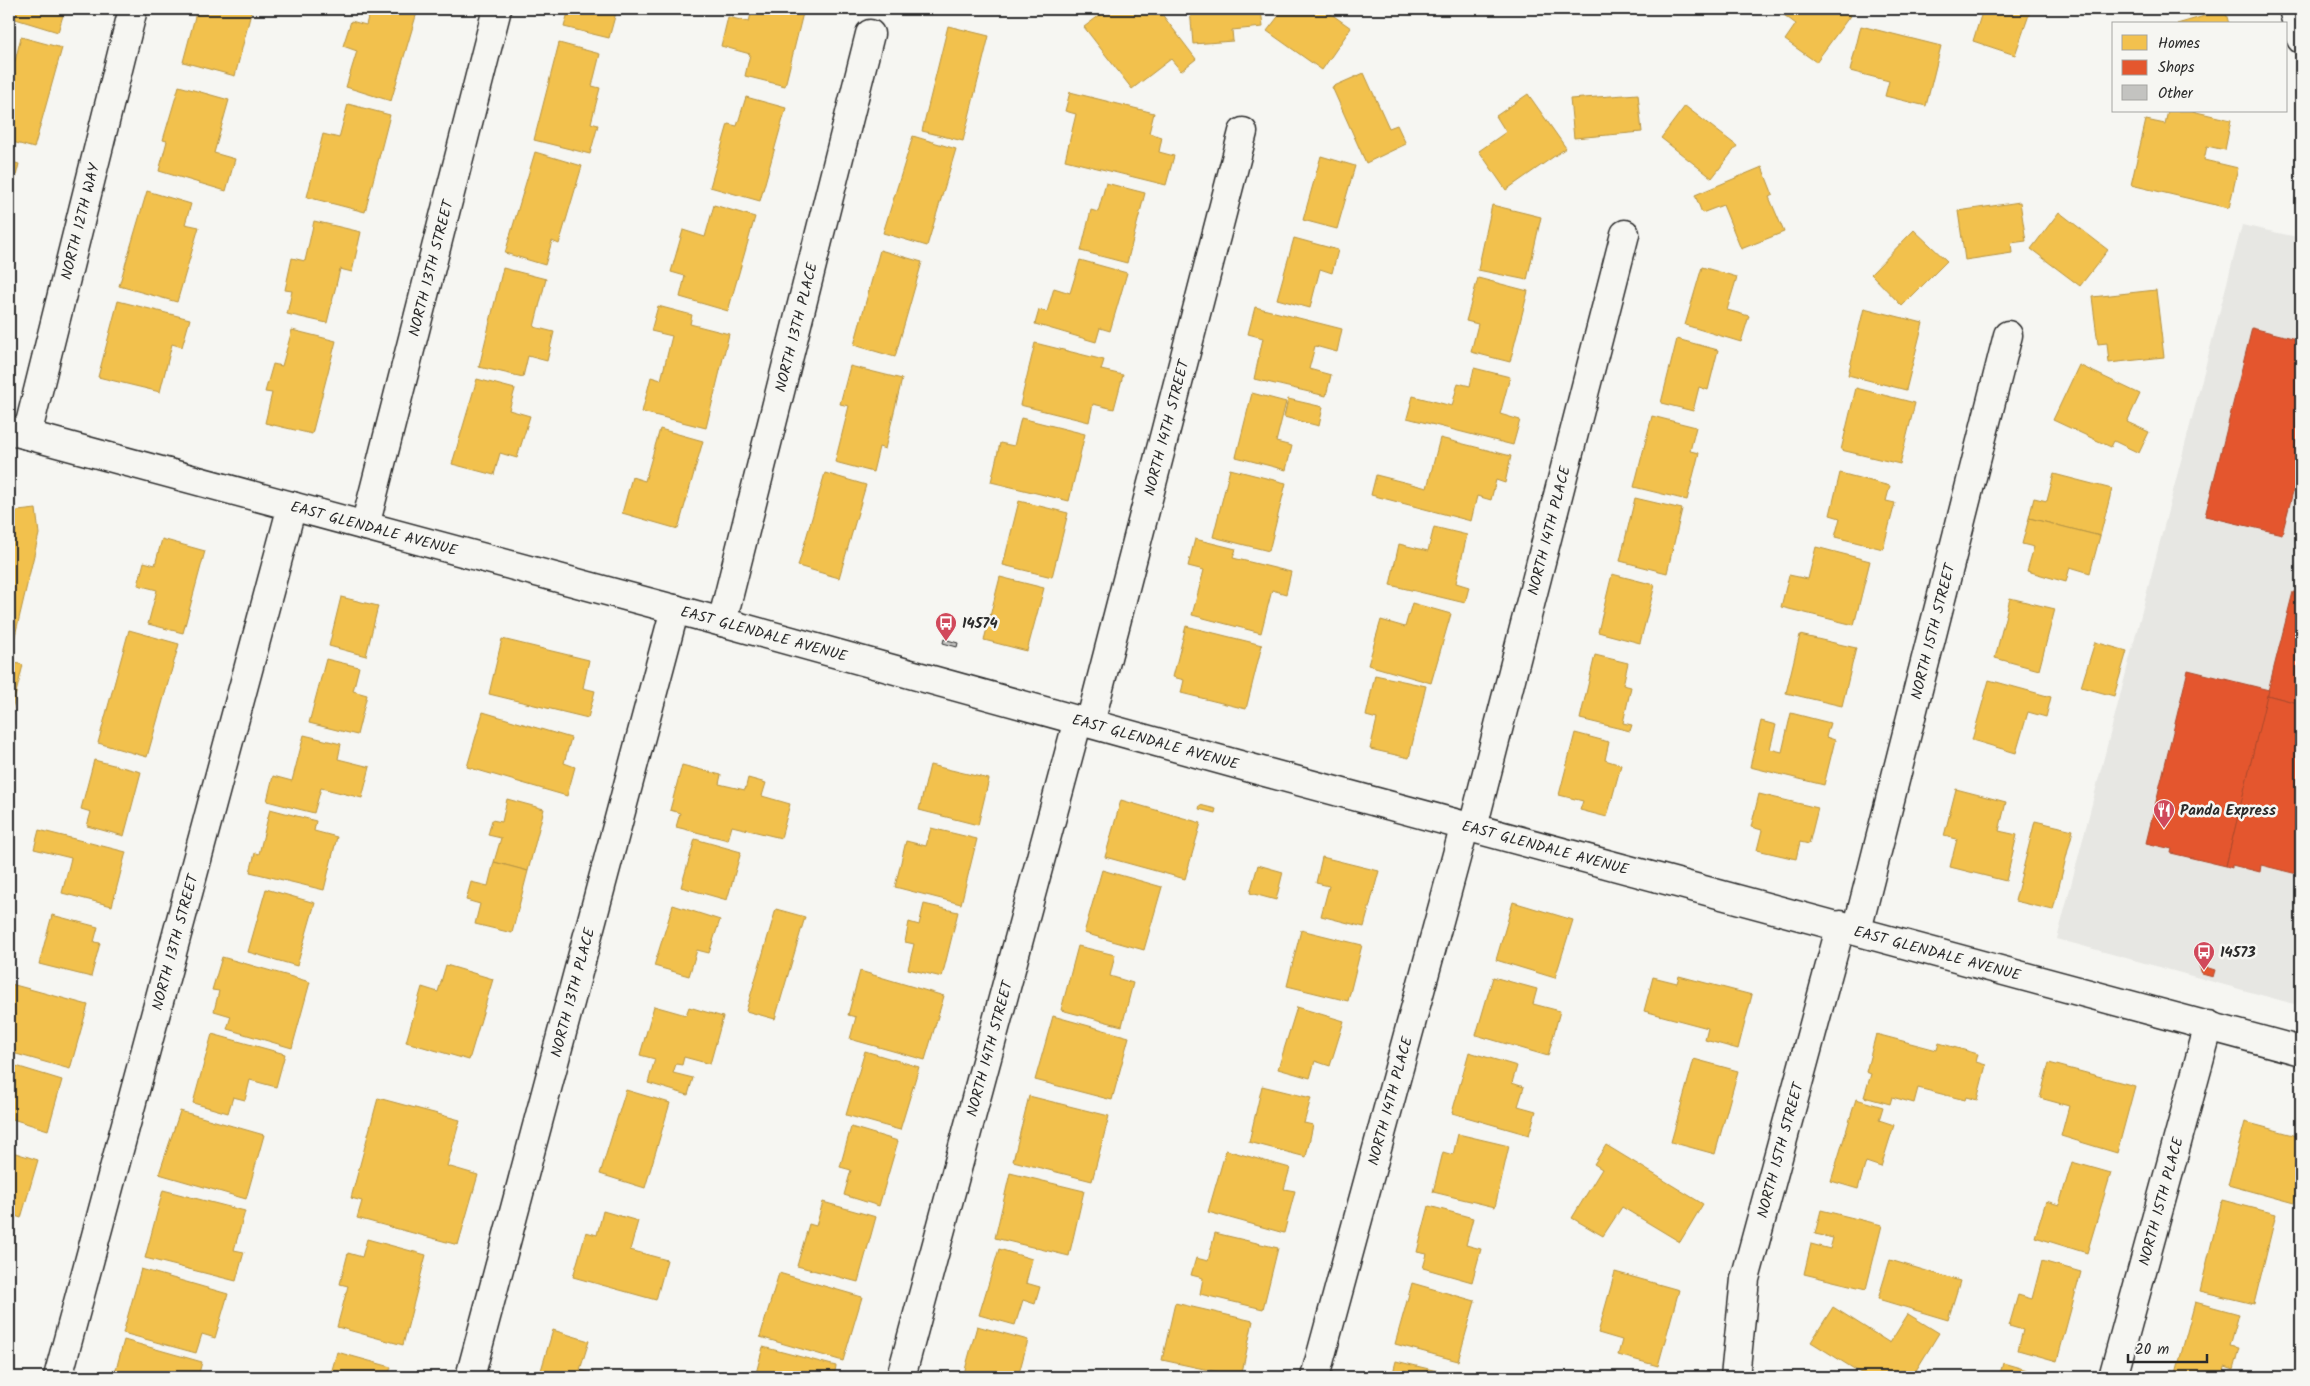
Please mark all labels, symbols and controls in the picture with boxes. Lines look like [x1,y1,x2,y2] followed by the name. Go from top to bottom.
[2112,22,2288,112] legend
[2158,32,2201,56] text: Homes
[2158,56,2195,80] text: Shops
[2158,82,2194,106] text: Other
[55,160,107,283] street label: NORTH 12TH WAY
[403,196,461,339] street label: NORTH 13TH STREET
[769,259,825,395] street label: NORTH 13TH PLACE
[1138,355,1197,499] street label: NORTH 14TH STREET
[1522,462,1578,598] street label: NORTH 14TH PLACE
[288,495,461,564] street label: EAST GLENDALE AVENUE
[1905,559,1963,702] street label: NORTH 15TH STREET
[678,600,851,669] street label: EAST GLENDALE AVENUE
[934,611,958,642] bus stop icon: 14574
[962,612,998,636] place label: 14574
[1069,708,1242,777] street label: EAST GLENDALE AVENUE
[2152,798,2176,829] restaurant icon: Panda Express
[2180,799,2276,823] place label: Panda Express
[1459,815,1632,883] street label: EAST GLENDALE AVENUE
[146,870,206,1013] street label: NORTH 13TH STREET
[1851,920,2024,988] street label: EAST GLENDALE AVENUE
[545,924,603,1060] street label: NORTH 13TH PLACE
[2192,940,2216,971] bus stop icon: 14573
[2220,941,2256,965] place label: 14573
[961,977,1021,1120] street label: NORTH 14TH STREET
[1362,1033,1420,1168] street label: NORTH 14TH PLACE
[1751,1078,1811,1221] street label: NORTH 15TH STREET
[2133,1133,2191,1269] street label: NORTH 15TH PLACE
[2128,1331,2206,1363] scale bar
[2135,1338,2169,1362] text: 20 m

